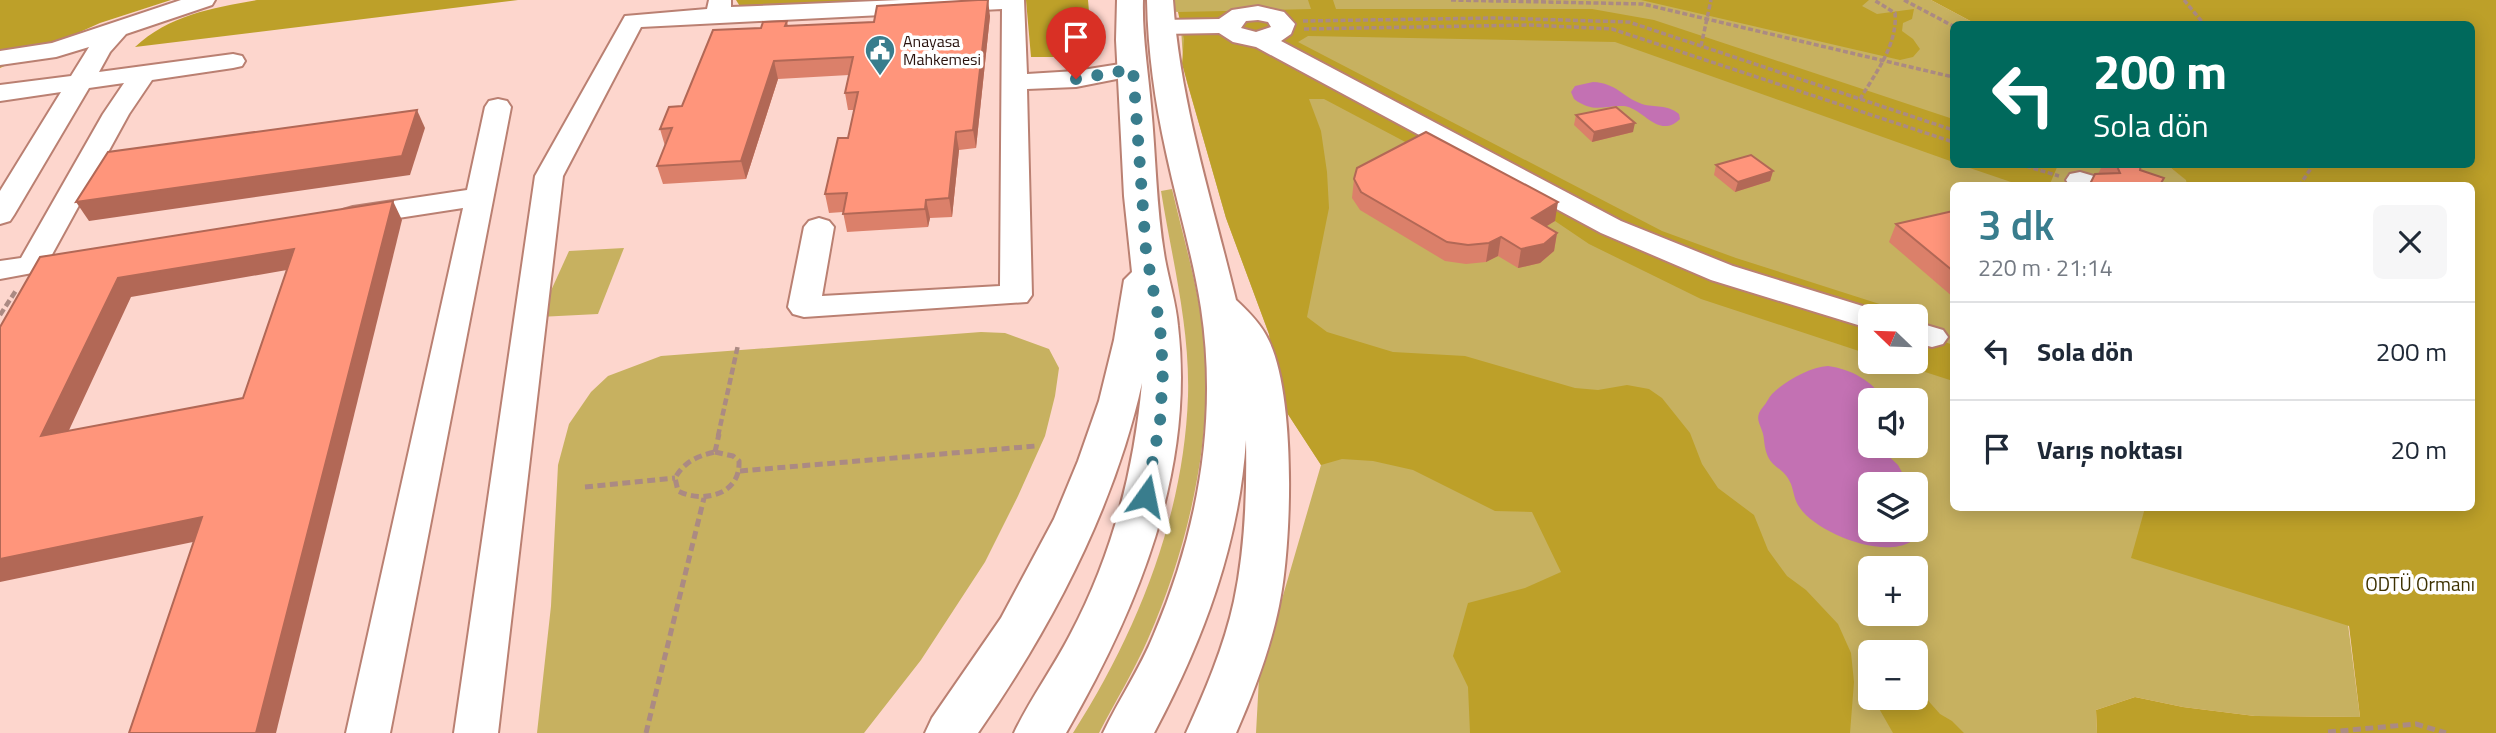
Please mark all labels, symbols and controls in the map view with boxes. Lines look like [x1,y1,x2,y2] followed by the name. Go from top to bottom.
[1046,7,1106,79] pin
[1057,18,1095,56] icon: arrive
[903,29,981,71] place label: Anayasa Mahkemesi
[863,33,897,77] public building icon: Anayasa Mahkemesi
[2093,33,2227,108] text: 200 m
[1978,49,2069,140] icon: left
[2093,101,2209,149] text: Sola dön
[1978,192,2054,256] text: 3 dk
[2373,205,2447,279] button: close
[1978,250,2113,285] text: 220 m · 21:14
[1858,304,1928,374] north arrow
[1858,304,1928,710] map controls
[1978,332,2016,370] icon: left
[2037,332,2134,371] text: Sola dön
[2376,332,2447,371] text: 200 m
[1858,388,1928,458] button: sound
[1978,430,2016,468] icon: arrive
[2037,430,2183,469] text: Varış noktası
[2390,430,2447,469] text: 20 m
[1109,459,1183,533] position arrow
[1858,472,1928,542] button: layers
[1858,556,1928,626] button: +
[2365,569,2475,598] park label: ODTÜ Ormanı
[1858,640,1928,710] button: −

